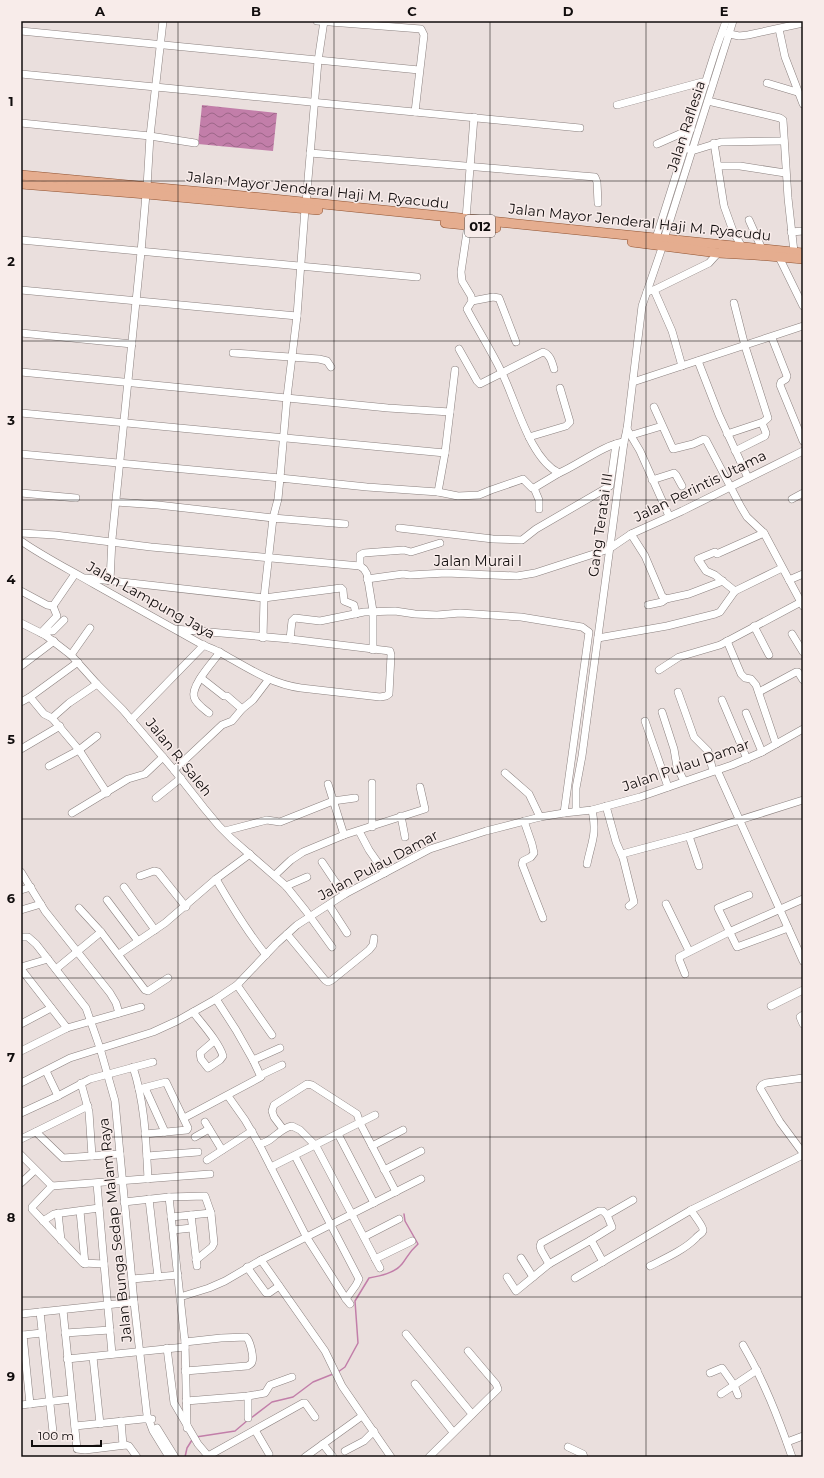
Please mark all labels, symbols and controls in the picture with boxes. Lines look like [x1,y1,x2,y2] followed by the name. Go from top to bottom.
[94,3,106,19] text: A
[251,3,261,19] text: B
[407,3,417,19] text: C
[563,3,574,19] text: D
[720,3,729,19] text: E
[663,78,709,175] street label: Jalan Raflesia
[8,93,14,109] text: 1
[185,167,450,213] street label: Jalan Mayor Jenderal Haji M. Ryacudu
[507,199,772,245] street label: Jalan Mayor Jenderal Haji M. Ryacudu
[465,215,495,237] road number: 012
[7,253,15,269] text: 2
[6,412,15,428] text: 3
[630,446,769,526] street label: Jalan Perintis Utama
[584,472,616,578] street label: Gang Teratai III
[433,552,522,570] street label: Jalan Murai I
[83,557,218,643] street label: Jalan Lampung Jaya
[7,571,16,587] text: 4
[141,713,216,800] street label: Jalan R. Saleh
[7,731,15,747] text: 5
[619,735,752,796] street label: Jalan Pulau Damar
[314,826,442,905] street label: Jalan Pulau Damar
[7,890,16,906] text: 6
[7,1049,15,1065] text: 7
[94,1117,136,1344] street label: Jalan Bunga Sedap Malam Raya
[7,1209,16,1225] text: 8
[7,1368,15,1384] text: 9
[32,1422,101,1448] scale bar
[38,1428,74,1443] text: 100 m

